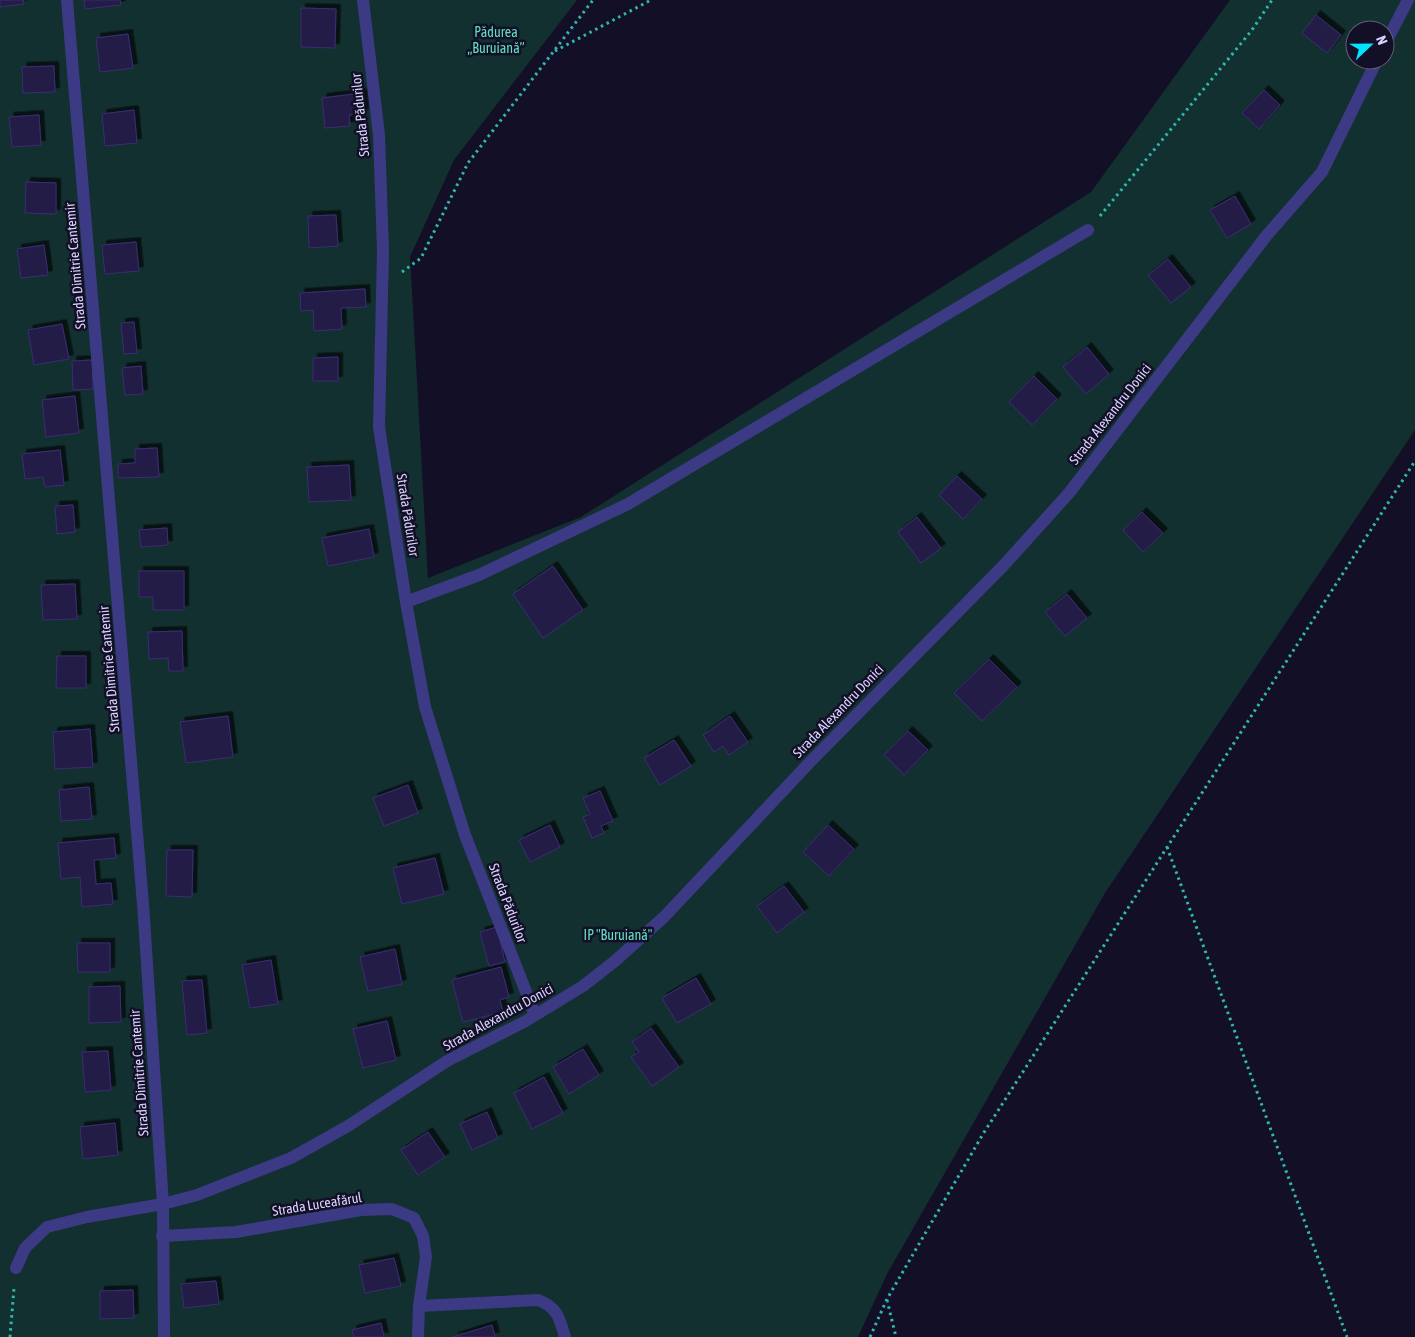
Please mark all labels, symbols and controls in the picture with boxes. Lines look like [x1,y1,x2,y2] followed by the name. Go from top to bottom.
[1345,20,1395,70] north arrow
[468,24,525,56] park label: Pădurea „Buruiană”
[1373,33,1391,47] text: N
[348,72,372,157] street label: Strada Pădurilor
[61,201,88,330] street label: Strada Dimitrie Cantemir
[1066,361,1154,467] street label: Strada Alexandru Donici
[394,473,423,558] street label: Strada Pădurilor
[95,604,122,733] street label: Strada Dimitrie Cantemir
[789,661,887,761] street label: Strada Alexandru Donici
[486,861,531,946] street label: Strada Pădurilor
[584,927,653,943] park label: IP "Buruiană"
[440,980,556,1054] street label: Strada Alexandru Donici
[127,1008,151,1137] street label: Strada Dimitrie Cantemir
[271,1189,363,1219] street label: Strada Luceafărul

